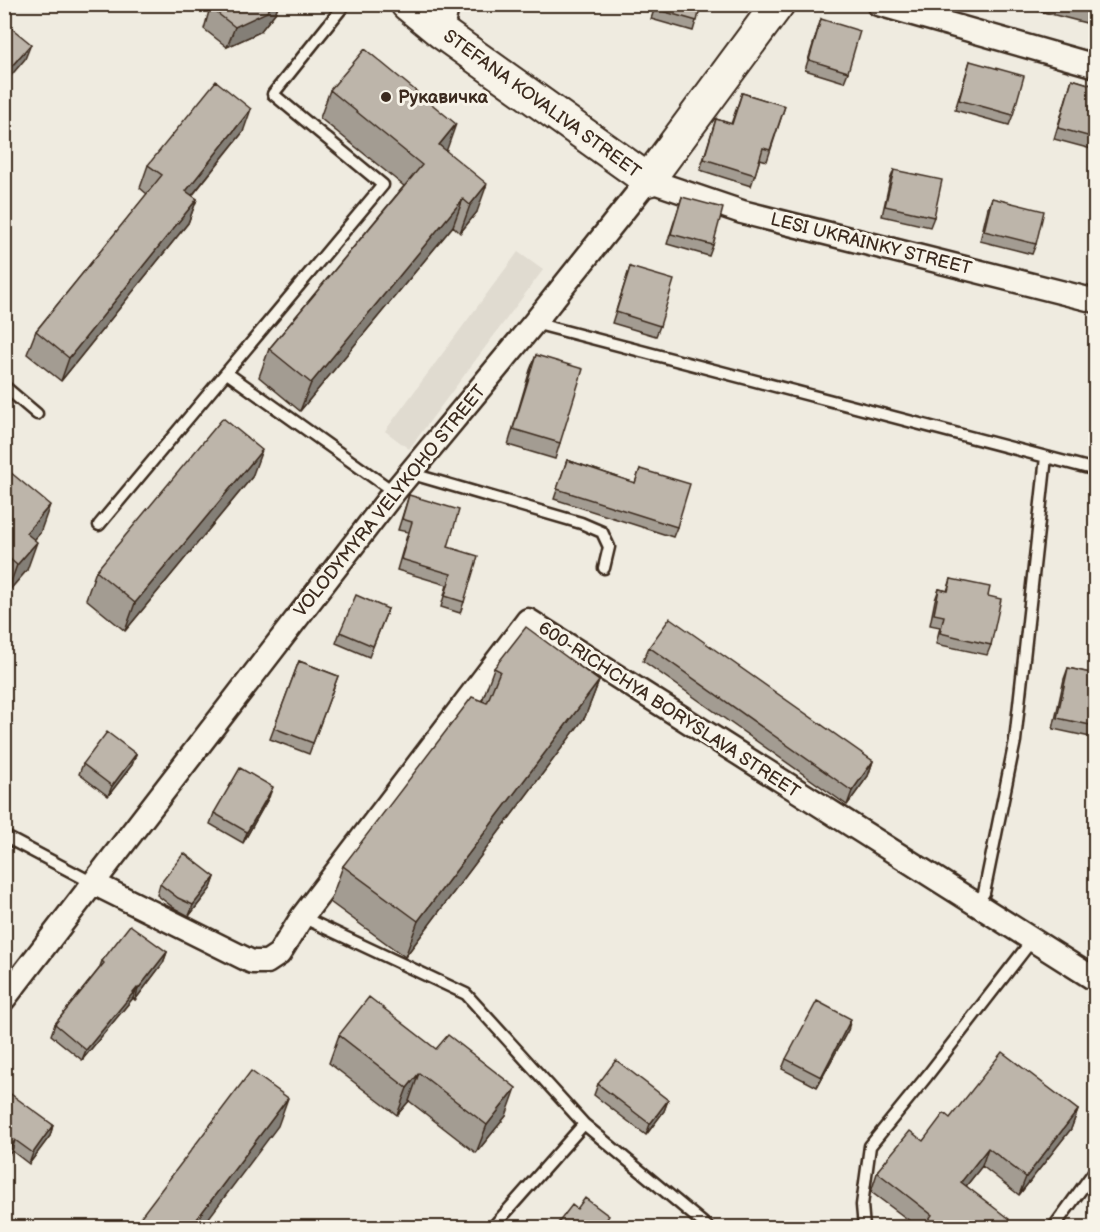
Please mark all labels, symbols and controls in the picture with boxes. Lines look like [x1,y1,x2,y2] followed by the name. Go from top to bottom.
[439,25,645,183] street label: STEFANA KOVALIVA STREET
[398,87,489,108] place label: Рукавичка
[379,90,393,104] marker: Рукавичка
[768,209,974,279] street label: LESI UKRAINKY STREET
[290,381,490,621] street label: VOLODYMYRA VELYKOHO STREET
[534,617,804,803] street label: 600-RICHCHYA BORYSLAVA STREET

